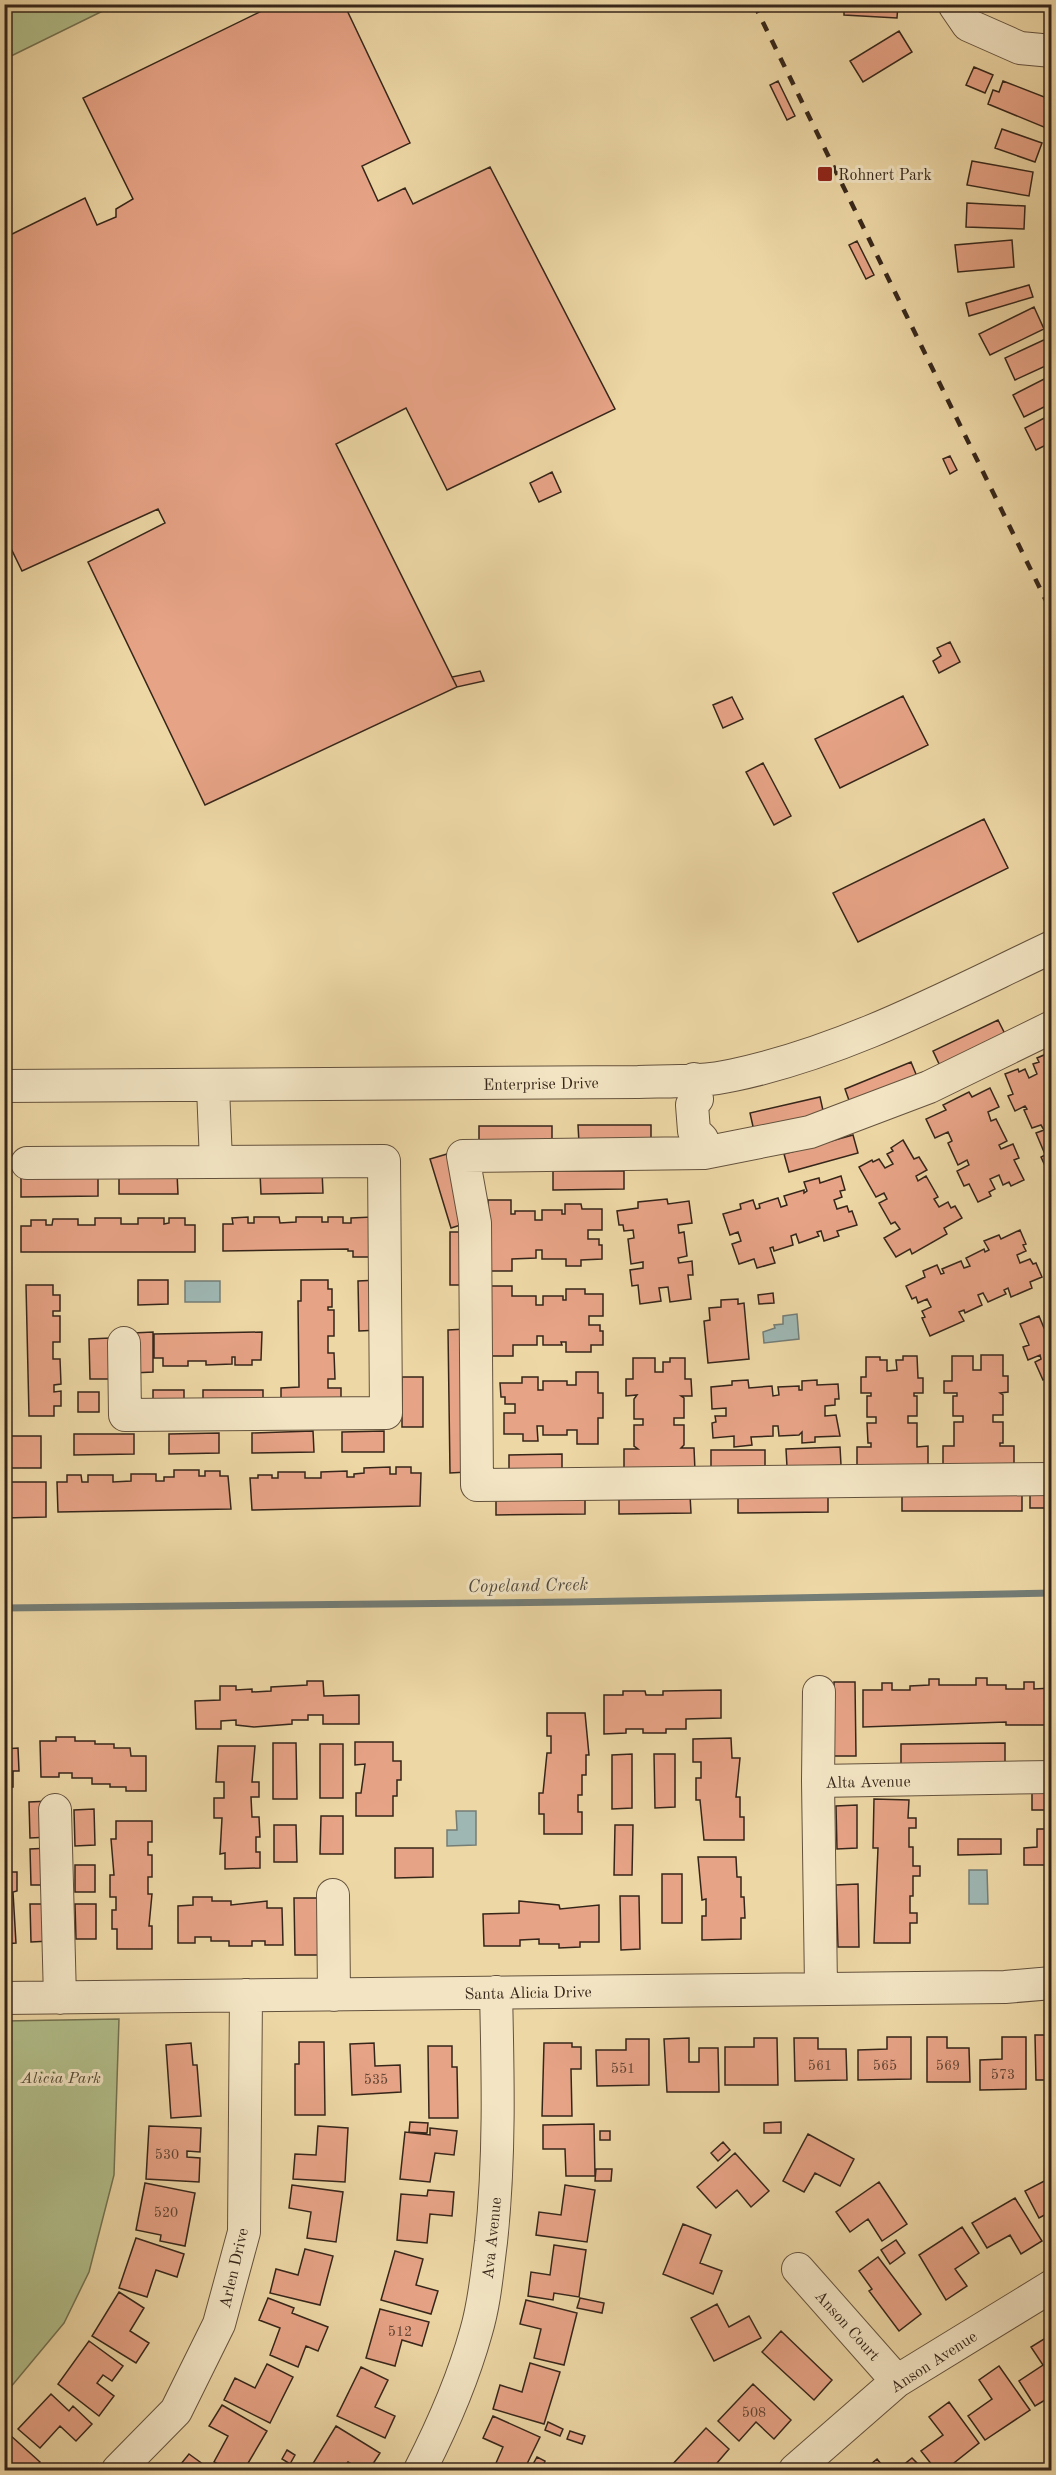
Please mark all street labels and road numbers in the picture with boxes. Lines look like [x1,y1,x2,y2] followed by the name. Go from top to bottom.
[483,1076,599,1094] street label: Enterprise Drive
[825,1774,911,1792] street label: Alta Avenue
[464,1985,592,2003] street label: Santa Alicia Drive
[481,2196,505,2280] street label: Ava Avenue
[218,2227,252,2310] street label: Arlen Drive
[811,2288,882,2365] street label: Anson Court
[888,2329,980,2397] street label: Anson Avenue

